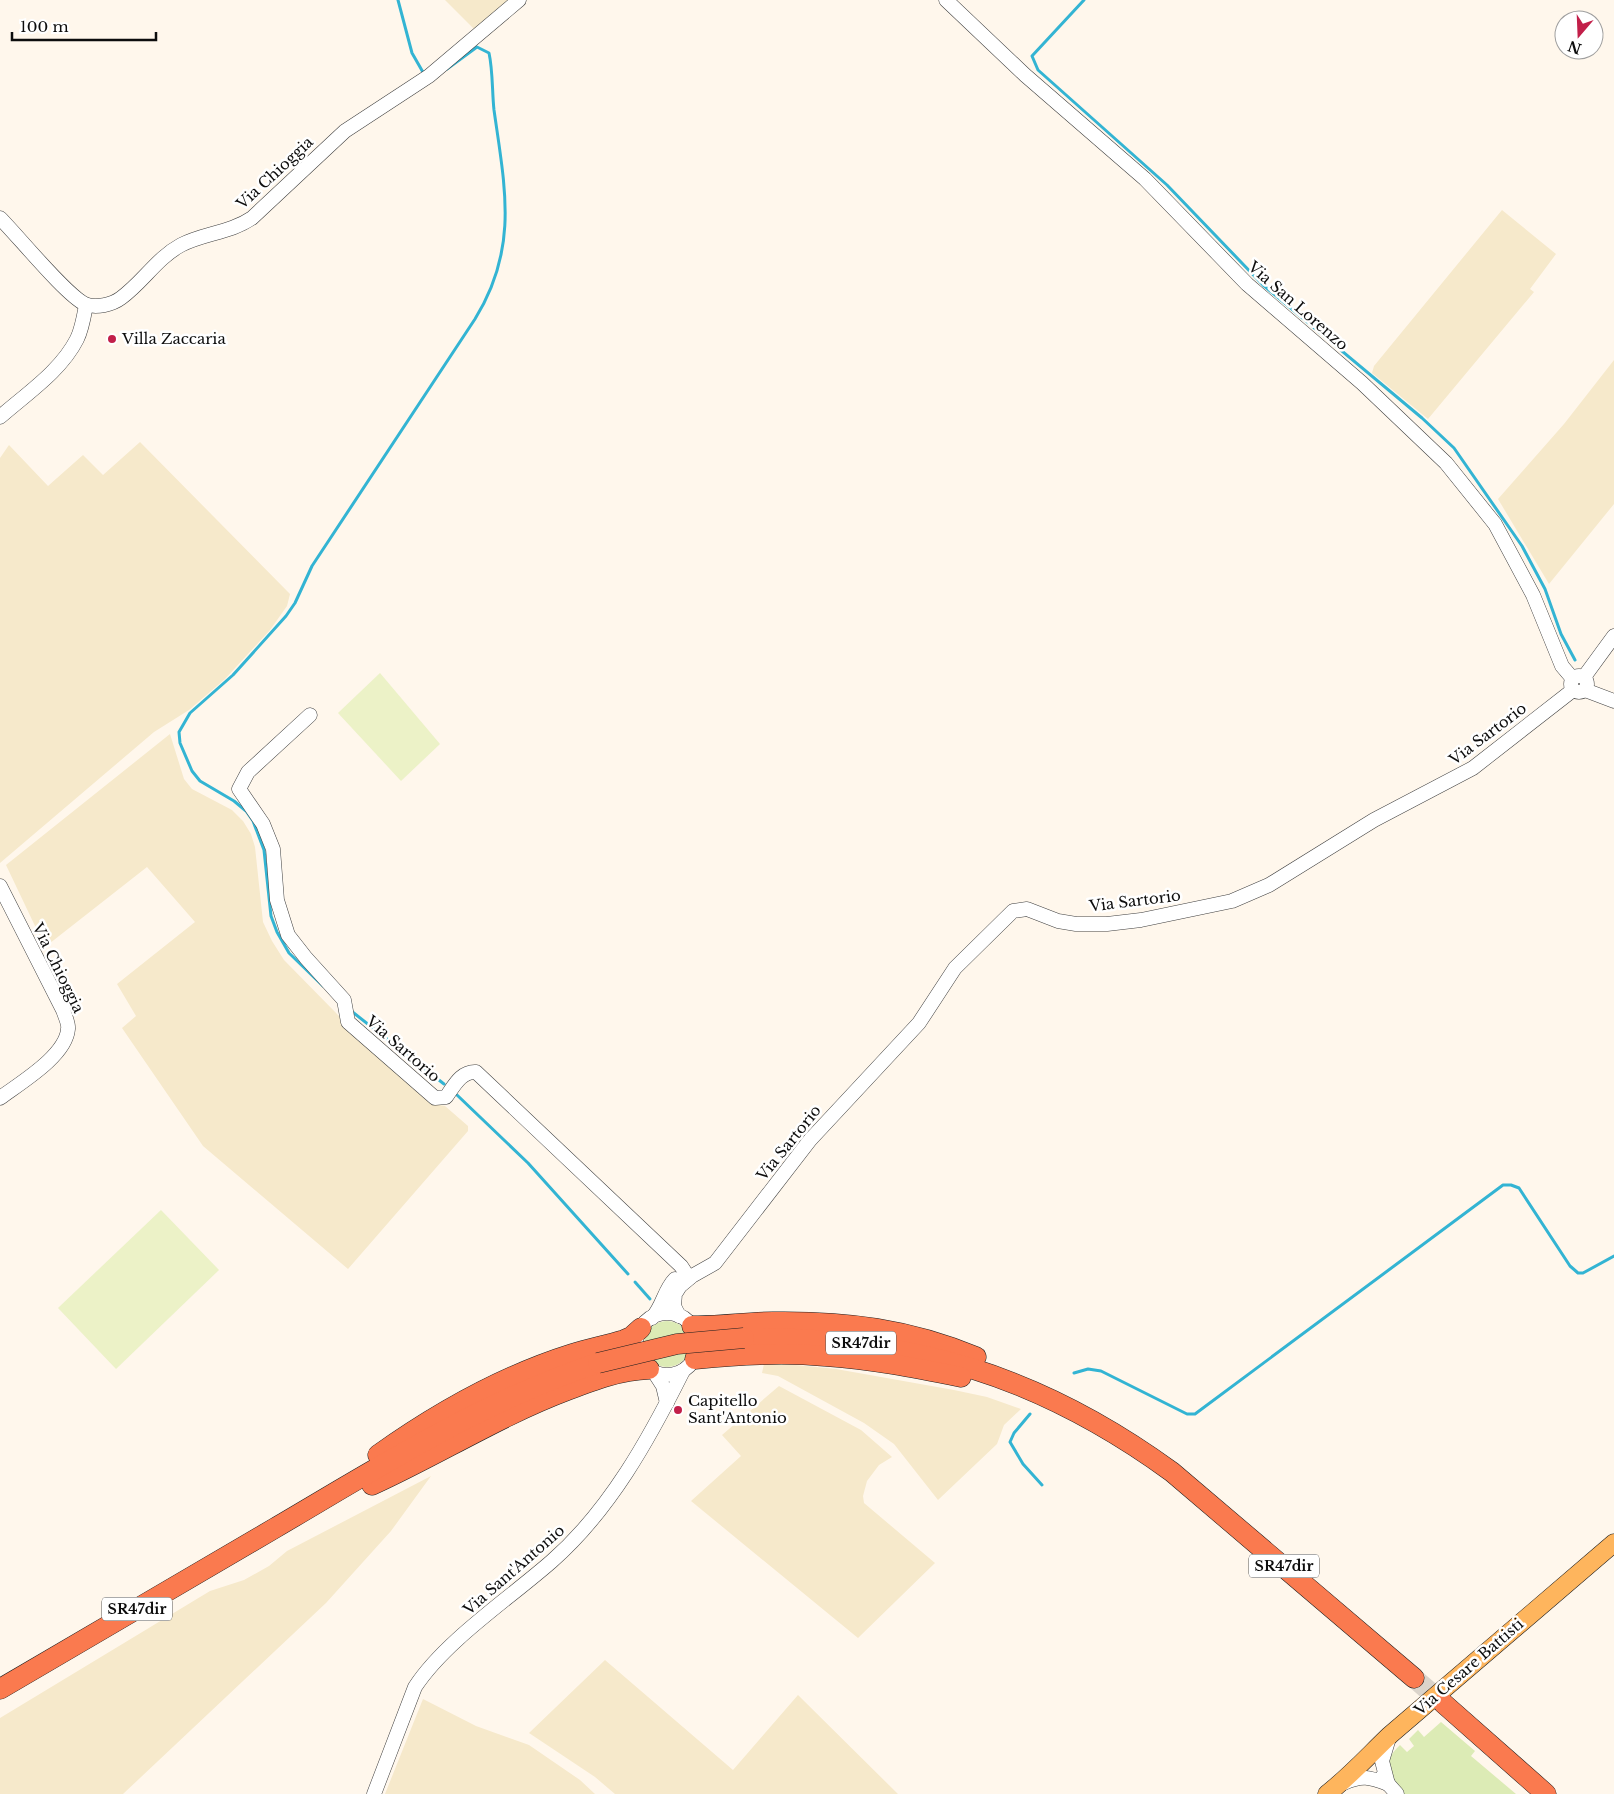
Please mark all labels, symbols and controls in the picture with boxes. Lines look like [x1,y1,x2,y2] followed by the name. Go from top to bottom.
[12,10,156,42] scale bar
[1554,10,1604,60] north arrow
[20,17,69,36] text: 100 m
[1566,37,1584,58] text: N
[232,132,317,214] street label: Via Chioggia
[1244,256,1352,354] street label: Via San Lorenzo
[121,329,226,348] place label: Villa Zaccaria
[106,333,118,345] marker: Villa Zaccaria
[1444,698,1530,769] street label: Via Sartorio
[1087,885,1182,916] street label: Via Sartorio
[28,919,89,1017] street label: Via Chioggia
[362,1011,444,1086] street label: Via Sartorio
[752,1101,825,1185] street label: Via Sartorio
[826,1332,896,1355] road number: SR47dir
[688,1391,787,1427] place label: Capitello Sant'Antonio
[672,1404,684,1416] marker: Capitello Sant'Antonio
[458,1520,568,1619] street label: Via Sant'Antonio
[1249,1554,1319,1578] road number: SR47dir
[102,1598,172,1620] road number: SR47dir
[1409,1614,1527,1720] street label: Via Cesare Battisti

